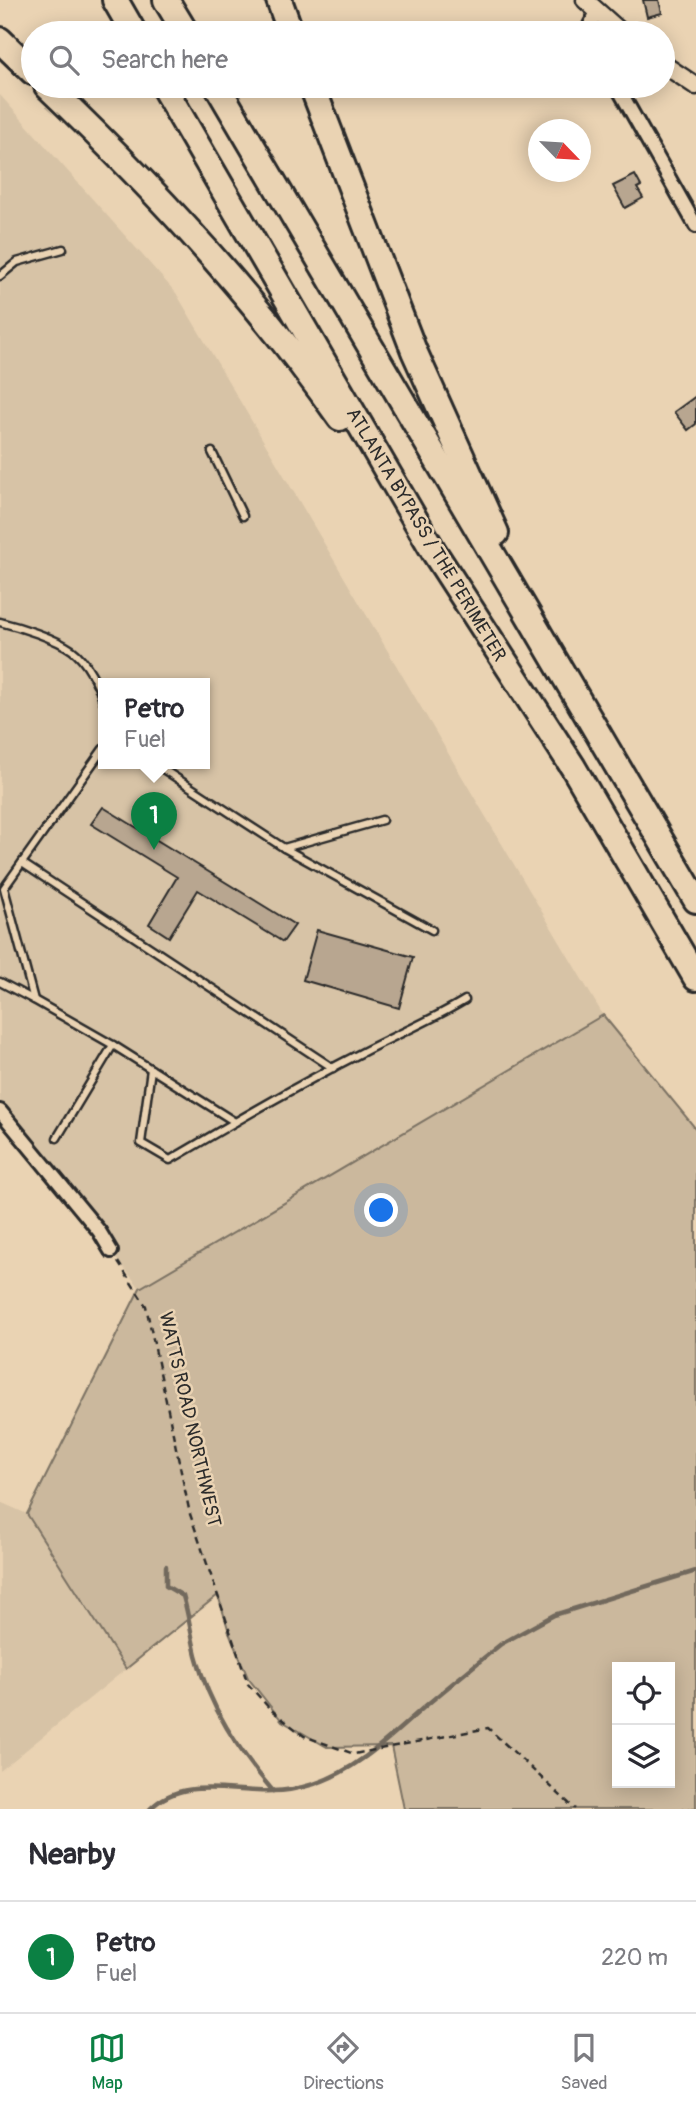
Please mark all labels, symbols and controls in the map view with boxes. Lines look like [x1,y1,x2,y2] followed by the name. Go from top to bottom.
[21,21,675,98] search box
[45,41,83,79] icon: search
[101,44,228,76] text: Search here
[528,119,591,182] north arrow
[341,403,512,666] street label: ATLANTA BYPASS / THE PERIMETER
[98,678,210,769] popup
[124,693,184,725] text: Petro
[124,725,166,754] text: Fuel
[131,792,177,850] pin: 1
[364,1193,398,1227] your location
[154,1309,226,1529] street label: WATTS ROAD NORTHWEST
[612,1662,675,1788] map controls
[612,1662,675,1725] button: locate
[612,1725,675,1788] button: layers
[28,1836,115,1873] text: Nearby
[95,1927,155,1959] text: Petro
[47,1943,56,1972] text: 1
[601,1943,668,1972] text: 220 m
[95,1959,137,1988] text: Fuel
[88,2029,126,2095] tab: Map
[303,2029,384,2095] tab: Directions
[560,2029,608,2095] tab: Saved

